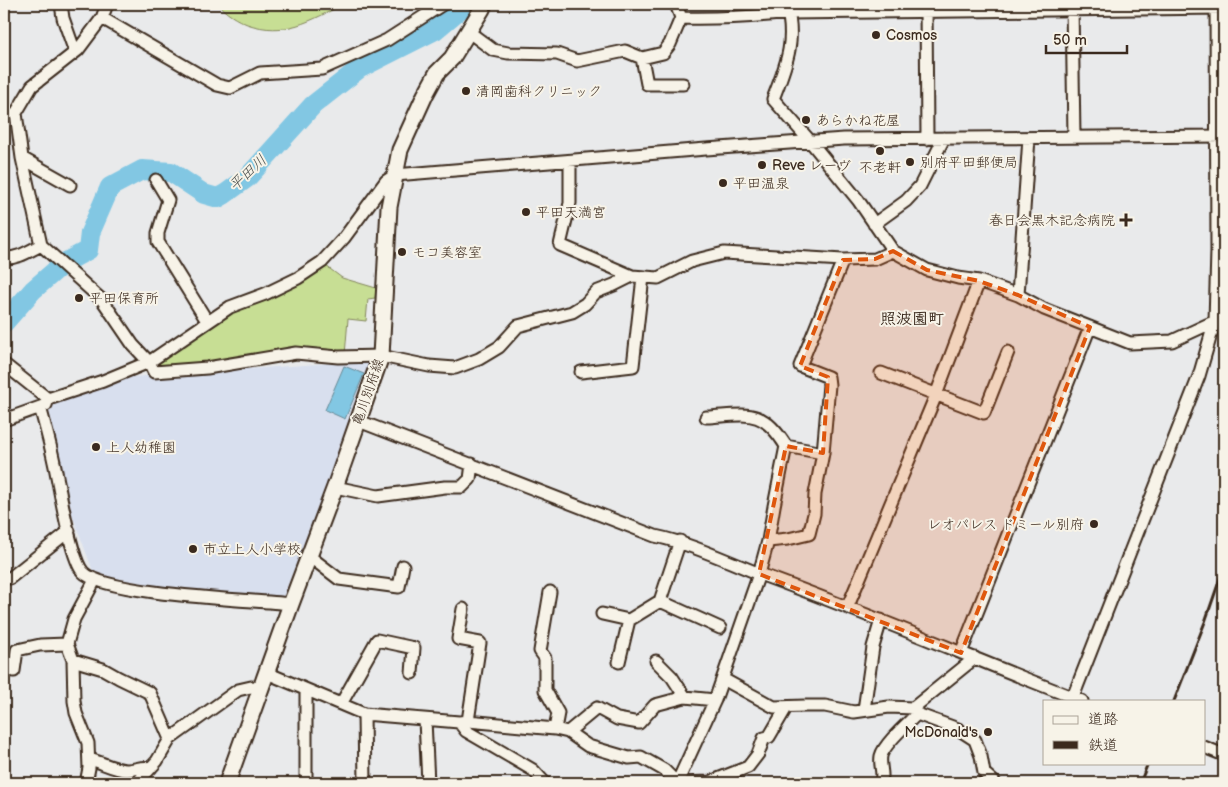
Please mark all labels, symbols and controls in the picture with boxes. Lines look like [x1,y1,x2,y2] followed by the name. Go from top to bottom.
[1046,22,1127,54] scale bar
[886,27,937,44] place label: Cosmos
[870,29,882,41] marker: Cosmos
[1053,31,1087,50] text: 50 m
[476,83,602,100] place label: 清岡歯科クリニック
[460,85,472,97] marker: 清岡歯科クリニック
[816,112,900,129] place label: あらかね花屋
[800,114,812,126] marker: あらかね花屋
[874,145,886,157] marker: 不老軒
[225,151,271,195] water label: 平田川
[920,154,1018,171] place label: 別府平田郵便局
[904,156,916,168] marker: 別府平田郵便局
[772,157,851,174] place label: Reve レーヴ
[756,159,768,171] marker: Reve レーヴ
[859,159,901,176] place label: 不老軒
[733,175,789,192] place label: 平田温泉
[717,177,729,189] marker: 平田温泉
[536,204,606,221] place label: 平田天満宮
[520,206,532,218] marker: 平田天満宮
[989,212,1115,229] place label: 春日会黒木記念病院
[1119,213,1133,227] marker: 春日会黒木記念病院
[412,244,482,261] place label: モコ美容室
[396,246,408,258] marker: モコ美容室
[89,290,159,307] place label: 平田保育所
[73,292,85,304] marker: 平田保育所
[880,310,944,329] district label: 照波園町
[349,356,387,428] street label: 亀川別府線
[106,439,176,456] place label: 上人幼稚園
[90,441,102,453] marker: 上人幼稚園
[927,516,1084,533] place label: レオパレス ドミール別府
[1088,518,1100,530] marker: レオパレス ドミール別府
[203,541,301,558] place label: 市立上人小学校
[187,543,199,555] marker: 市立上人小学校
[1043,700,1206,764] legend
[1088,710,1118,729] text: 道路
[905,724,978,741] place label: McDonald's
[982,726,994,738] marker: McDonald's
[1088,736,1118,755] text: 鉄道

